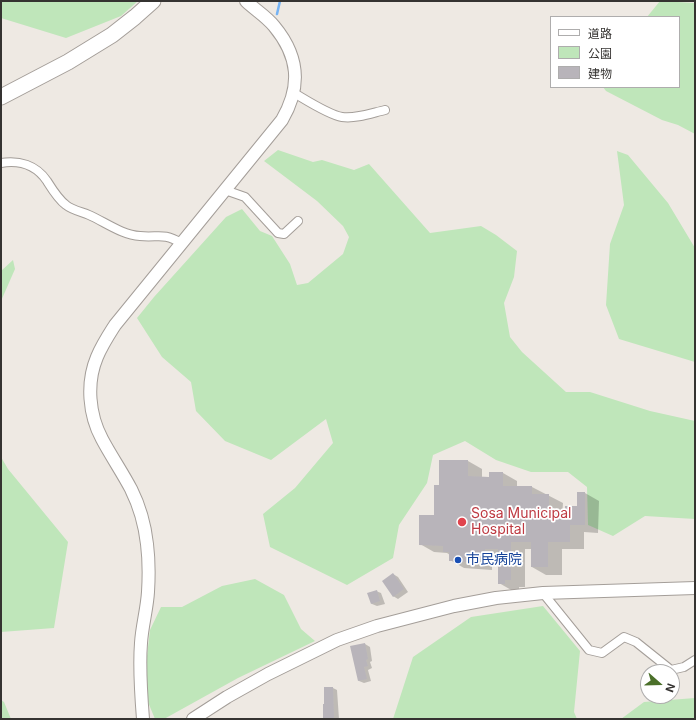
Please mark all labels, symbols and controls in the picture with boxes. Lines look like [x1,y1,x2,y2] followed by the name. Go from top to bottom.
[550,16,680,88] legend
[588,26,612,41] text: 道路
[588,46,612,61] text: 公園
[588,66,612,81] text: 建物
[471,506,572,538] place label: Sosa Municipal Hospital
[456,516,468,528] marker: Sosa Municipal Hospital
[466,552,522,568] place label: 市民病院
[453,555,463,565] marker: 市民病院
[640,664,680,704] north arrow
[662,681,678,694] text: N

